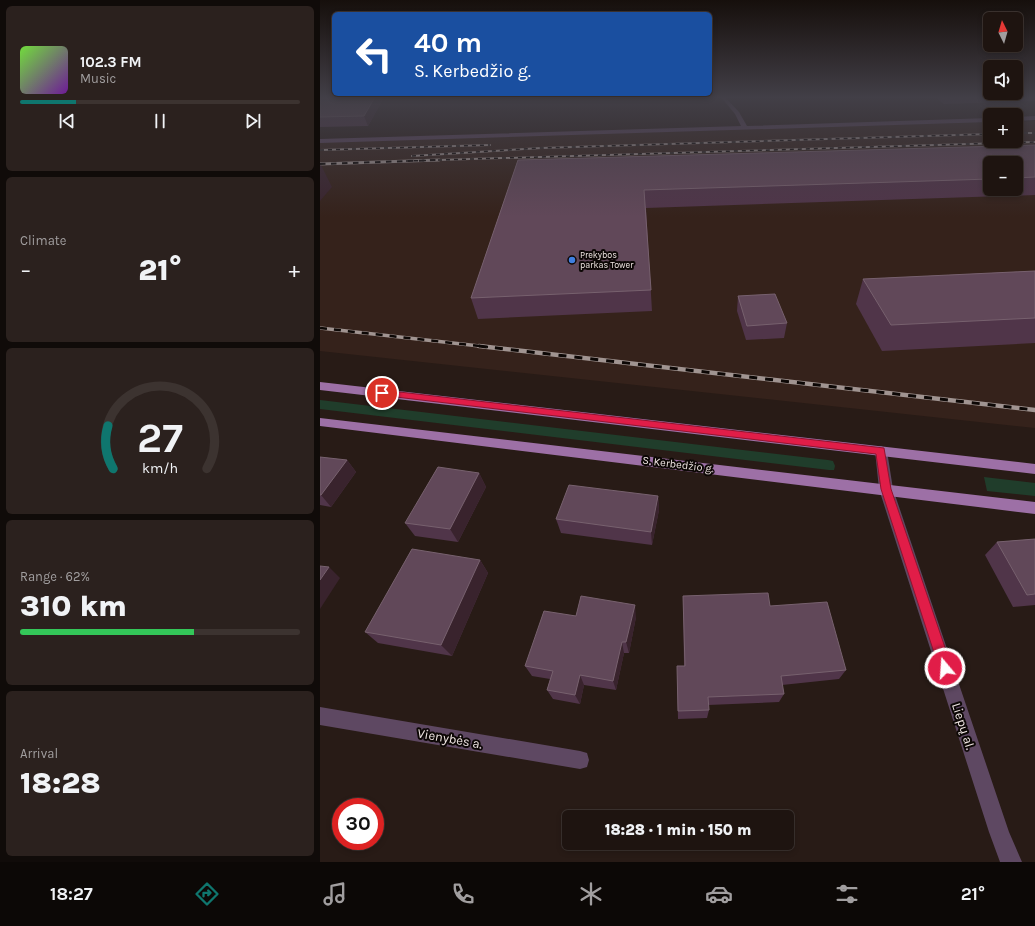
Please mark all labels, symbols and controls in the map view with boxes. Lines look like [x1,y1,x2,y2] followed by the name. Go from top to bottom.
[983,12,1023,52] north arrow
[983,12,1023,196] map controls
[414,26,482,59] text: 40 m
[348,28,400,80] icon: left
[80,53,142,71] text: 102.3 FM
[414,60,531,82] text: S. Kerbedžio g.
[983,60,1023,100] button: sound
[80,71,116,86] text: Music
[983,108,1023,148] button: +
[56,110,78,132] icon: previous
[149,110,171,132] icon: pause
[242,110,264,132] icon: next
[983,156,1023,196] button: −
[20,233,66,248] text: Climate
[580,250,634,270] place label: Prekybos parkas Tower
[138,252,182,288] text: 21°
[567,255,577,265] marker: Prekybos parkas Tower
[20,257,32,283] text: −
[288,257,300,283] text: +
[365,376,399,410] pin
[371,382,393,404] icon: arrive
[137,414,183,462] text: 27
[642,454,714,475] street label: S. Kerbedžio g.
[142,460,178,477] text: km/h
[20,569,90,584] text: Range · 62%
[20,588,127,624] text: 310 km
[924,647,966,689] position arrow
[949,701,978,751] street label: Liepų al.
[416,725,483,752] street label: Vienybės a.
[20,746,58,761] text: Arrival
[20,765,101,801] text: 18:28
[332,798,384,850] speed limit sign: 30
[605,821,751,839] text: 18:28 · 1 min · 150 m
[193,880,221,908] icon: directions
[321,880,349,908] icon: music
[449,880,477,908] icon: phone
[577,880,605,908] icon: climate
[705,880,733,908] icon: car
[833,880,861,908] icon: filters
[50,883,93,905] text: 18:27
[961,883,985,905] text: 21°

